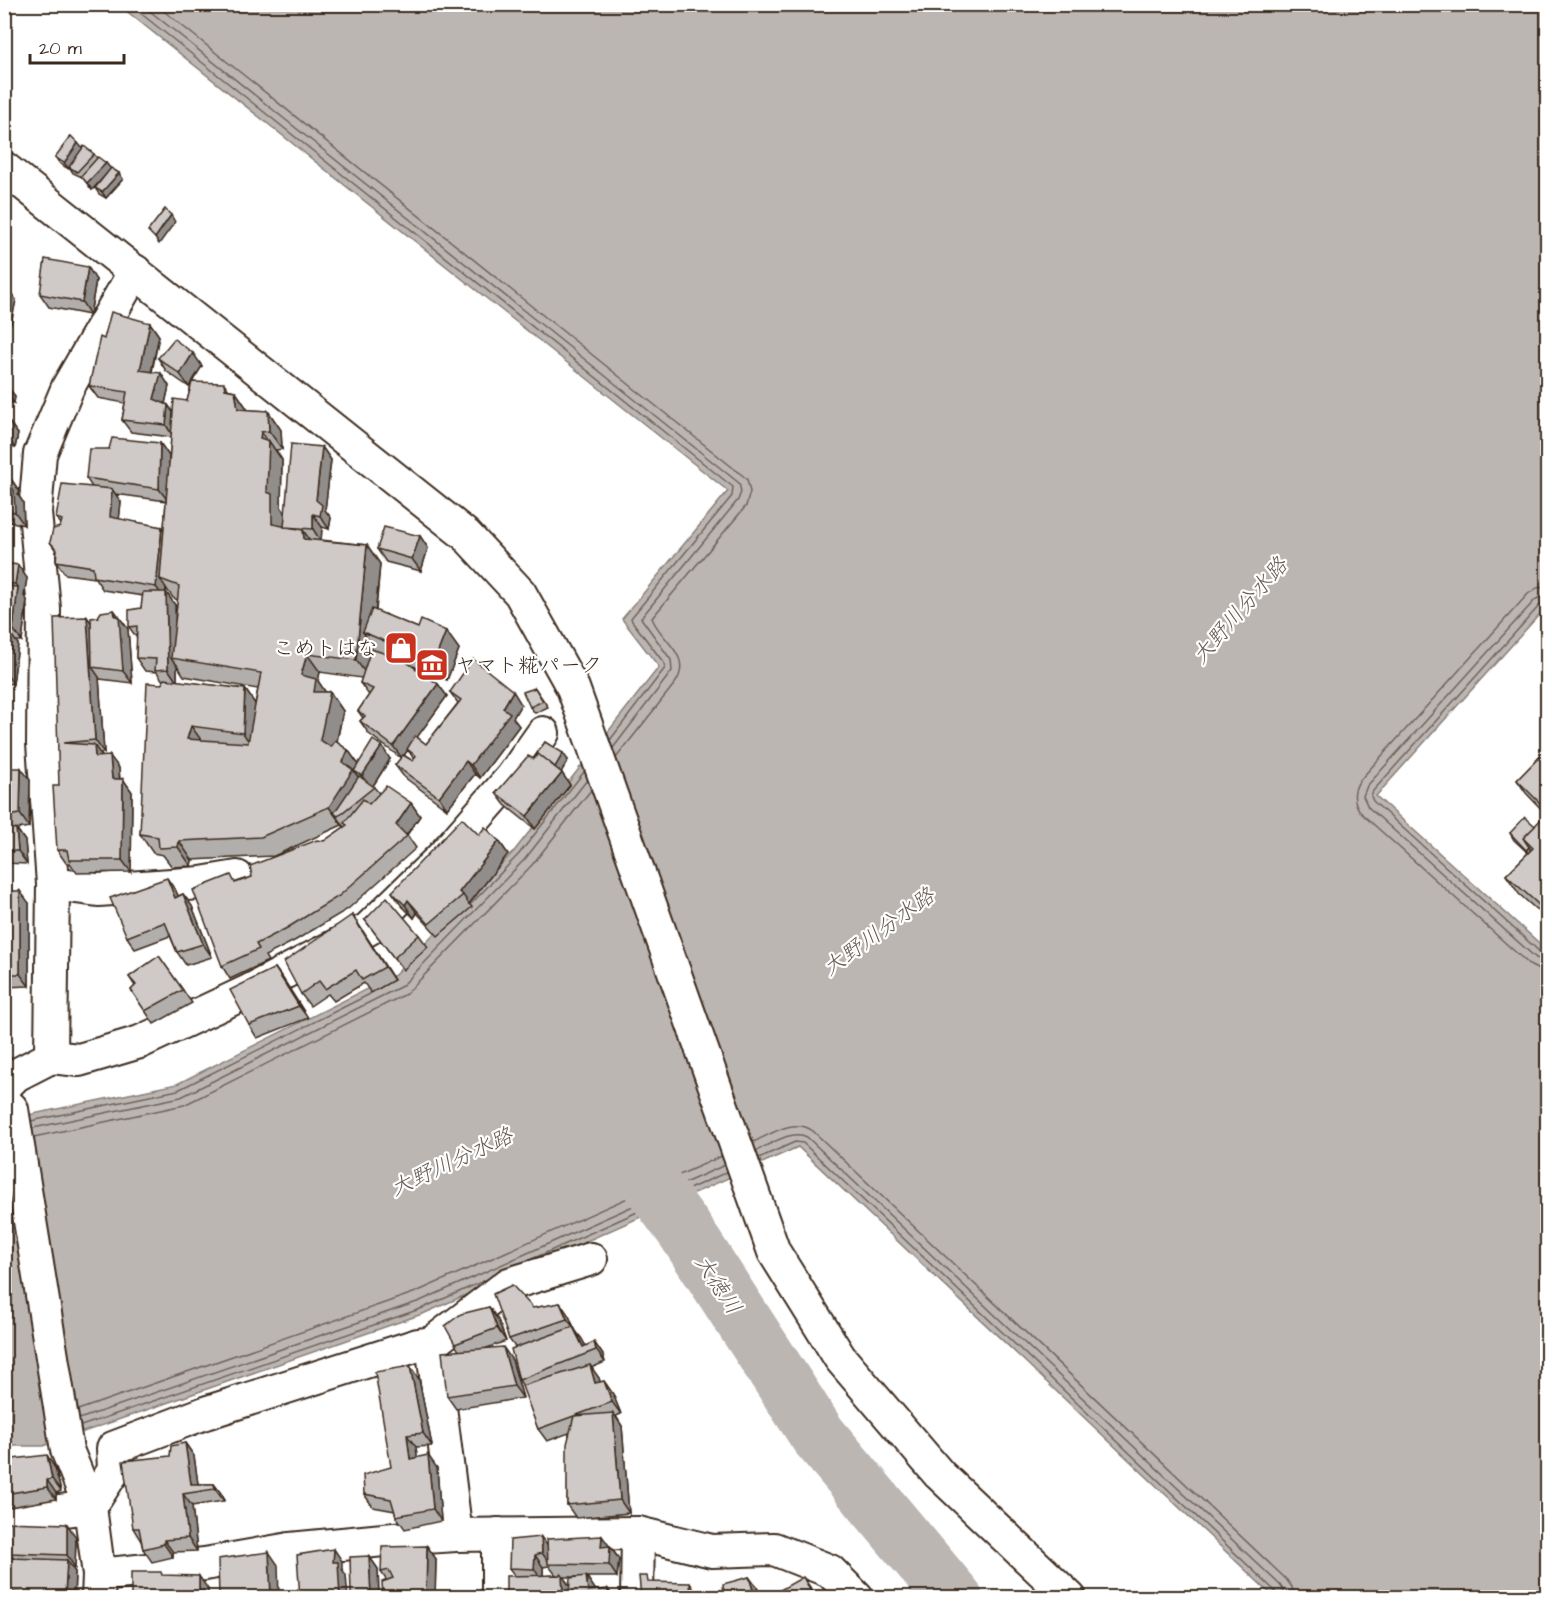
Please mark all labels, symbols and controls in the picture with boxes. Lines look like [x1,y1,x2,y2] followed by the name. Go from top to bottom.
[30,27,124,65] scale bar
[39,36,82,61] text: 20 m
[1185,550,1296,671] water label: 大野川分水路
[383,630,419,666] shop icon: こめトはな
[273,634,378,663] place label: こめトはな
[414,647,450,683] museum icon: ヤマト糀パーク
[455,651,602,680] place label: ヤマト糀パーク
[816,880,943,984] water label: 大野川分水路
[385,1120,520,1204] water label: 大野川分水路
[687,1249,749,1321] water label: 大徳川

